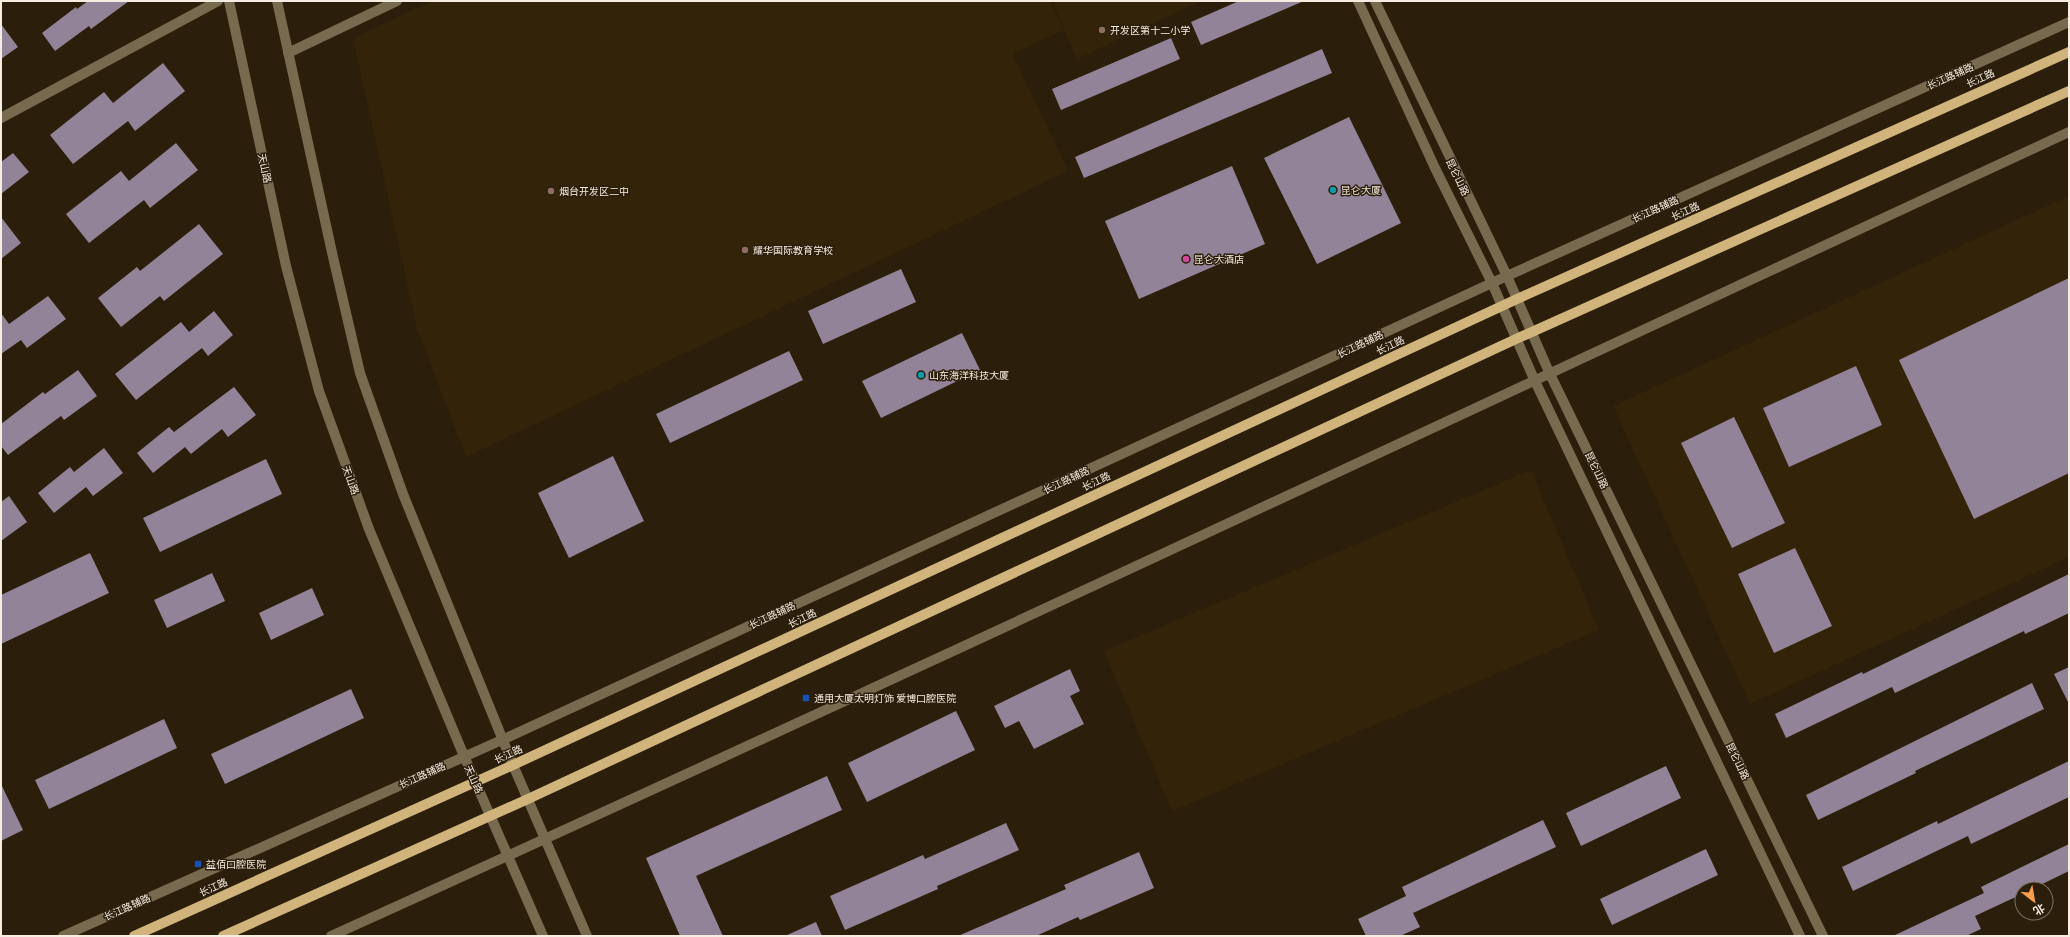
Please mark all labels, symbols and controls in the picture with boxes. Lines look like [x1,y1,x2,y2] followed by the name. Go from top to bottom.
[1110,23,1190,37] place label: 开发区第十二小学
[1097,25,1107,35] marker: 开发区第十二小学
[1924,59,1976,93] street label: 长江路辅路
[1963,66,1997,90] street label: 长江路
[255,152,275,184] street label: 天山路
[1443,156,1473,198] street label: 昆仑山路
[1341,183,1381,197] place label: 昆仑大厦
[559,184,629,198] place label: 烟台开发区二中
[1328,185,1338,195] marker: 昆仑大厦
[546,186,556,196] marker: 烟台开发区二中
[1629,192,1681,226] street label: 长江路辅路
[1668,199,1702,223] street label: 长江路
[753,243,833,257] place label: 耀华国际教育学校
[740,245,750,255] marker: 耀华国际教育学校
[1194,252,1244,266] place label: 昆仑大酒店
[1181,254,1191,264] marker: 昆仑大酒店
[1334,327,1386,361] street label: 长江路辅路
[1373,332,1407,358] street label: 长江路
[929,368,1009,382] place label: 山东海洋科技大厦
[916,370,926,380] marker: 山东海洋科技大厦
[1582,449,1612,491] street label: 昆仑山路
[1040,463,1092,497] street label: 长江路辅路
[339,464,363,496] street label: 天山路
[1079,468,1113,494] street label: 长江路
[746,598,798,632] street label: 长江路辅路
[785,605,819,631] street label: 长江路
[814,691,956,705] place label: 通用大厦太明灯饰 爱博口腔医院
[801,693,811,703] marker: 通用大厦太明灯饰 爱博口腔医院
[1723,740,1753,782] street label: 昆仑山路
[491,742,525,766] street label: 长江路
[396,758,448,792] street label: 长江路辅路
[462,762,486,796] street label: 天山路
[206,857,266,871] place label: 益佰口腔医院
[193,859,203,869] marker: 益佰口腔医院
[196,875,230,899] street label: 长江路
[2014,881,2054,921] north arrow
[101,890,153,924] street label: 长江路辅路
[2031,901,2048,919] text: 北

